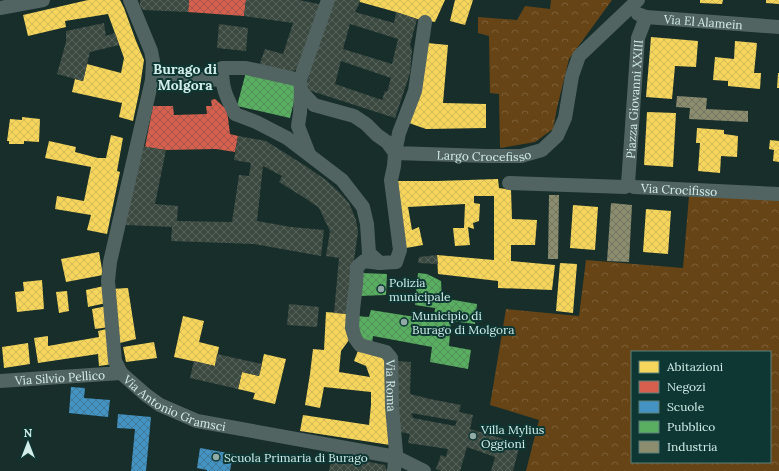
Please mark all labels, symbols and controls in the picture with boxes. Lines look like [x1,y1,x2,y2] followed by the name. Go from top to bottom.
[662,11,743,32] street label: Via El Alamein
[622,39,645,159] street label: Piazza Giovanni XXIII
[153,60,217,94] district label: Burago di Molgora
[437,146,533,164] street label: Largo Crocefisso
[640,180,718,199] street label: Via Crocifisso
[389,275,451,304] place label: Polizia municipale
[376,284,386,294] marker: Polizia municipale
[412,308,514,337] place label: Municipio di Burago di Molgora
[399,317,409,327] marker: Municipio di Burago di Molgora
[631,351,771,463] legend
[384,359,400,412] street label: Via Roma
[666,359,723,374] text: Abitazioni
[13,367,105,388] street label: Via Silvio Pellico
[120,371,227,434] street label: Via Antonio Gramsci
[667,379,706,394] text: Negozi
[667,399,705,414] text: Scuole
[667,419,715,434] text: Pubblico
[480,422,545,451] place label: Villa Mylius Oggioni
[8,423,48,463] north arrow
[24,426,33,440] text: N
[468,431,478,441] marker: Villa Mylius Oggioni
[667,439,718,454] text: Industria
[224,450,368,465] place label: Scuola Primaria di Burago
[211,452,221,462] marker: Scuola Primaria di Burago

